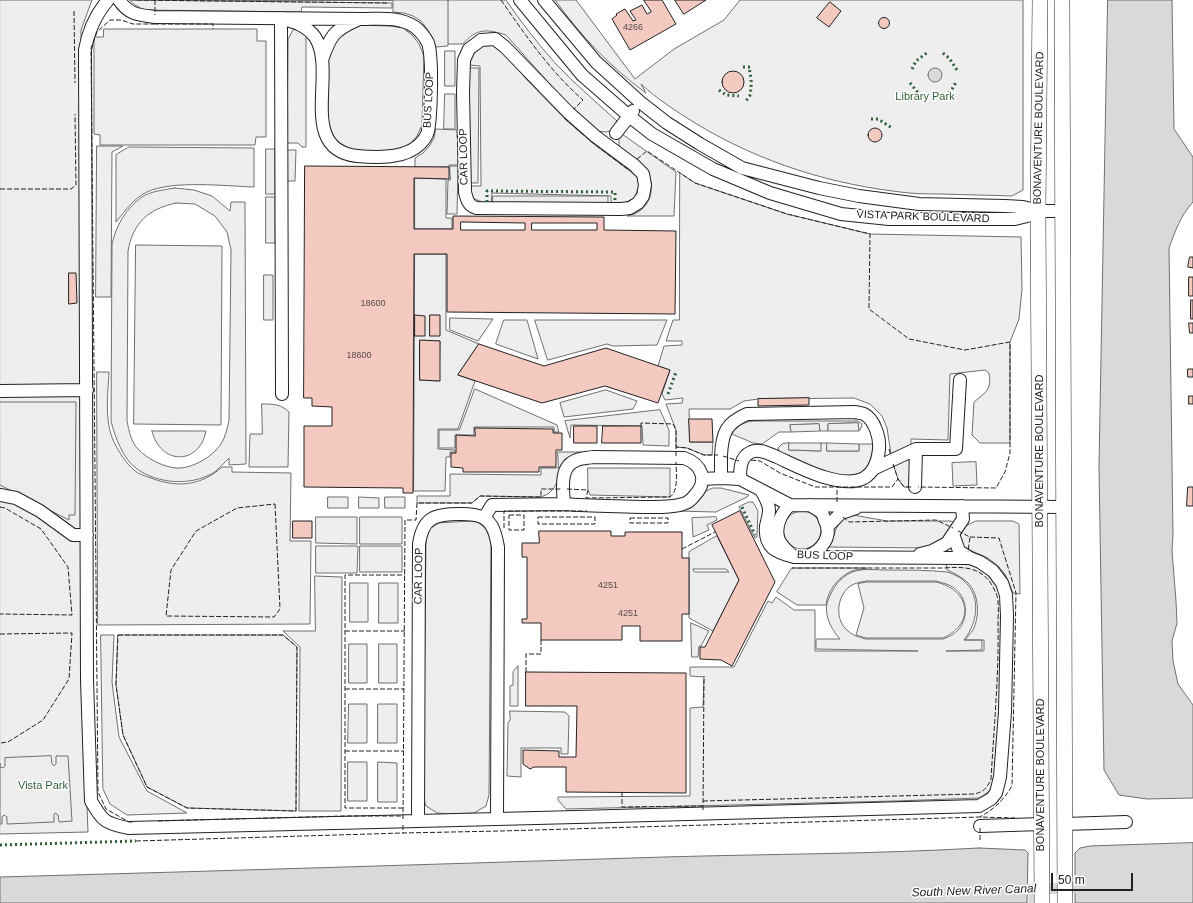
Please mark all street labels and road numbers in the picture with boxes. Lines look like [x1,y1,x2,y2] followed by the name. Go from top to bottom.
[1031,51,1047,205] street label: BONAVENTURE BOULEVARD
[421,72,437,128] street label: BUS LOOP
[457,128,471,186] street label: CAR LOOP
[856,208,990,226] street label: VISTA PARK BOULEVARD
[1033,374,1047,528] street label: BONAVENTURE BOULEVARD
[412,547,426,605] street label: CAR LOOP
[797,548,853,564] street label: BUS LOOP
[1034,698,1048,852] street label: BONAVENTURE BOULEVARD

